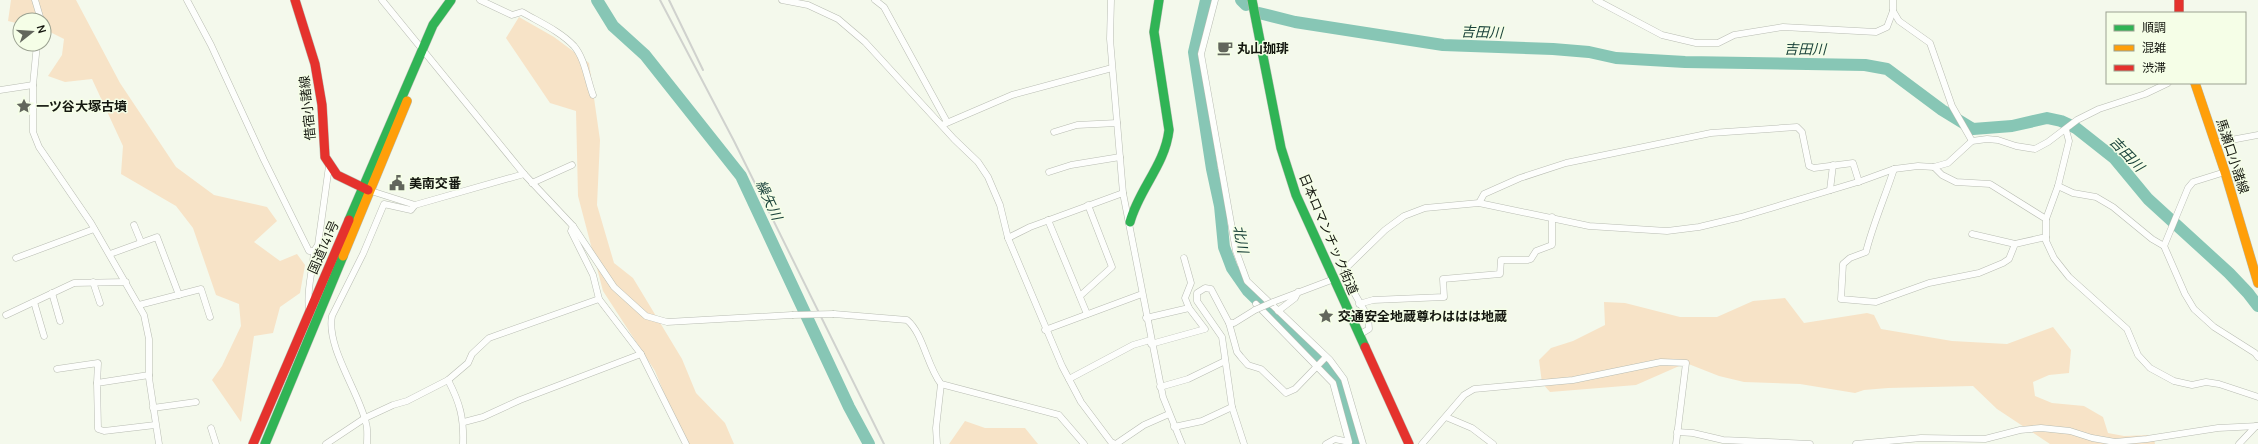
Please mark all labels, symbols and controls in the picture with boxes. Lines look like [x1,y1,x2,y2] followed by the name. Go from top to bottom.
[12,12,52,52] north arrow
[2106,12,2246,84] legend
[2142,19,2166,36] text: 順調
[1461,21,1505,42] water label: 吉田川
[34,23,50,35] text: N
[1216,39,1234,57] cafe icon: 丸山珈琲
[1237,39,1289,57] place label: 丸山珈琲
[1784,39,1828,58] water label: 吉田川
[2142,39,2166,56] text: 混雑
[2142,59,2166,76] text: 渋滞
[295,75,319,141] street label: 借宿小諸線
[15,97,33,115] place icon: 一ツ谷大塚古墳
[36,97,127,115] place label: 一ツ谷大塚古墳
[2212,116,2254,196] street label: 馬瀬口小諸線
[2106,132,2150,177] water label: 吉田川
[1295,171,1363,297] street label: 日本ロマンチック街道
[388,174,406,192] public building icon: 美南交番
[409,174,461,192] place label: 美南交番
[752,177,788,225] water label: 繰矢川
[303,217,343,277] street label: 国道141号
[1229,223,1254,256] water label: 北川
[1317,307,1335,325] place icon: 交通安全地蔵尊わははは地蔵
[1338,307,1507,325] place label: 交通安全地蔵尊わははは地蔵

